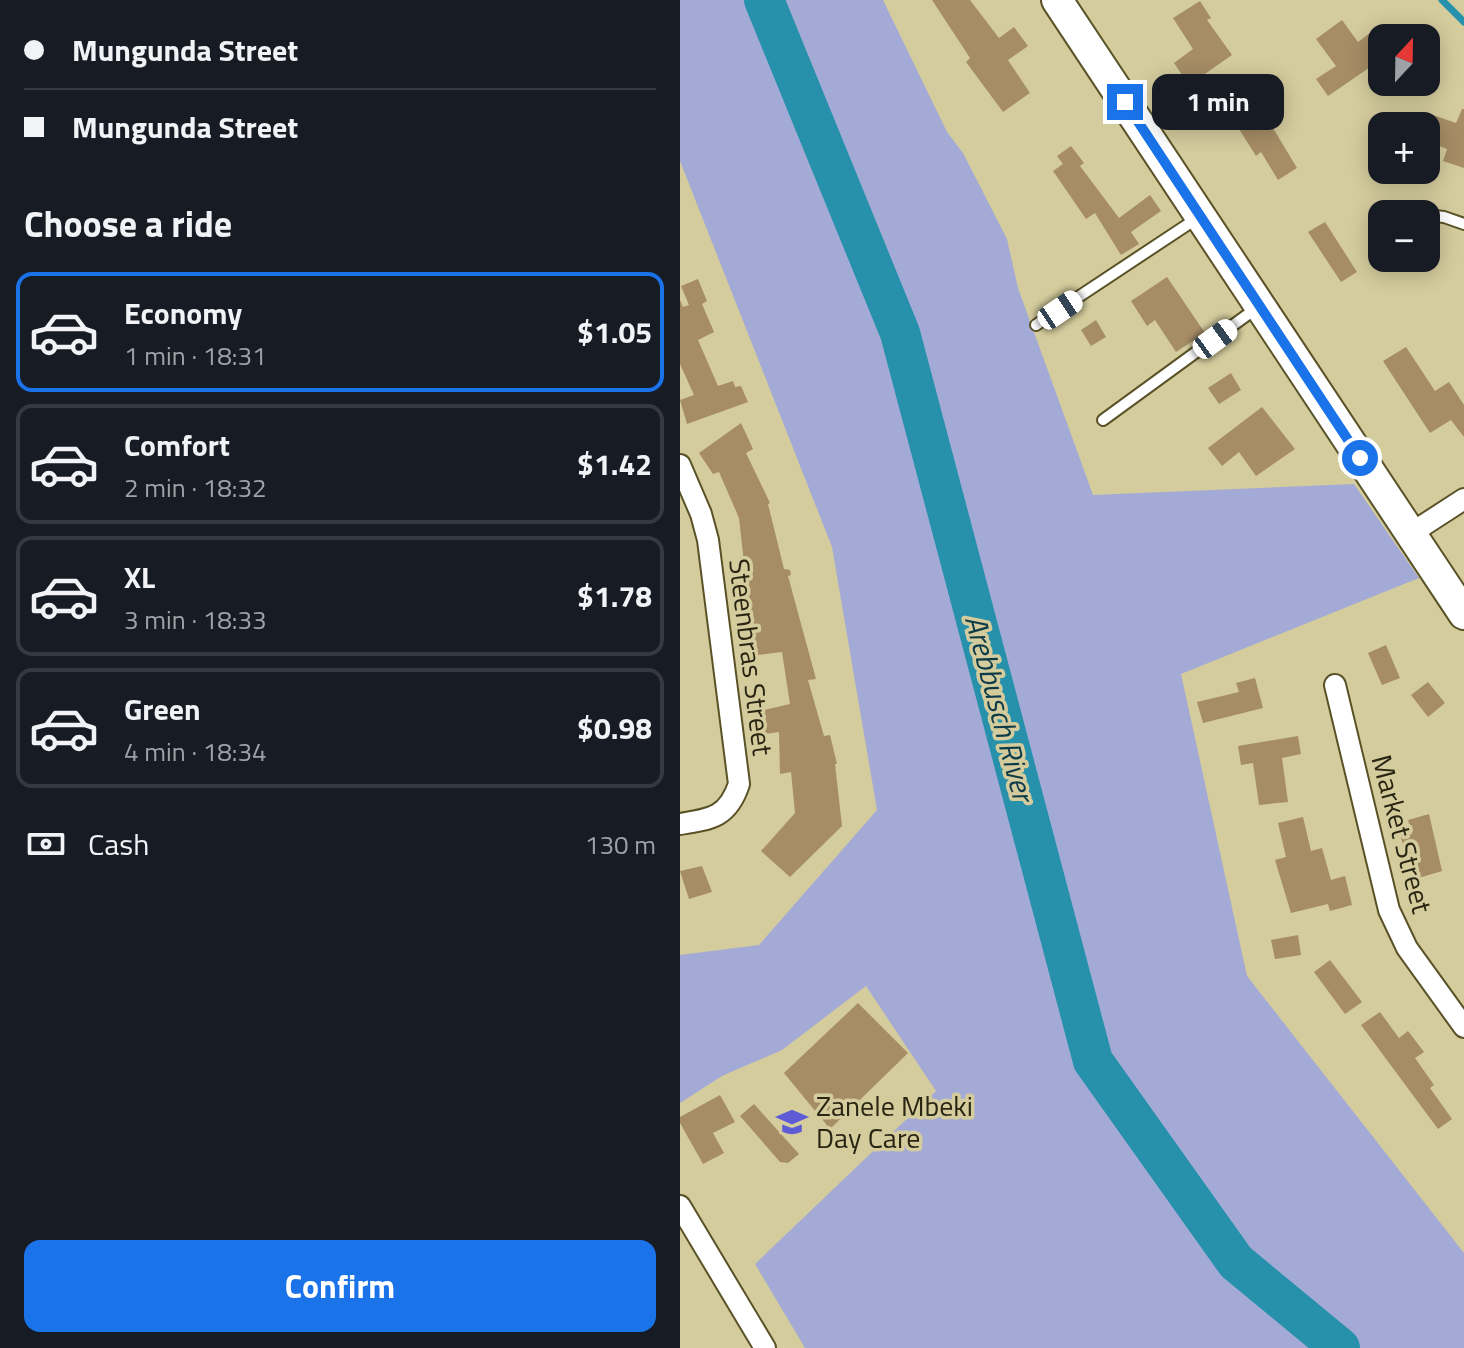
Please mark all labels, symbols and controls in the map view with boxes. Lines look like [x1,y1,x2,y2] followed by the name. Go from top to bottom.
[1368,24,1440,96] north arrow
[1368,24,1440,272] map controls
[72,27,298,73] text: Mungunda Street
[1153,74,1285,130] callout: 1 min
[1186,82,1250,121] text: 1 min
[1107,84,1143,120] route end
[72,104,298,150] text: Mungunda Street
[1368,112,1440,184] button: +
[24,196,232,251] text: Choose a ride
[1368,200,1440,272] button: −
[1033,287,1087,333] car
[124,290,242,336] text: Economy
[28,296,100,368] icon: car
[577,309,652,355] text: $1.05
[1189,315,1241,363] car
[124,336,267,375] text: 1 min · 18:31
[124,422,230,468] text: Comfort
[28,428,100,500] icon: car
[1342,440,1378,476] route start
[577,441,652,487] text: $1.42
[124,468,267,507] text: 2 min · 18:32
[124,554,155,600] text: XL
[718,556,785,758] street label: Steenbras Street
[28,560,100,632] icon: car
[577,573,652,619] text: $1.78
[124,600,267,639] text: 3 min · 18:33
[953,610,1048,809] water label: Arebbusch River
[124,686,201,732] text: Green
[28,692,100,764] icon: car
[577,705,652,751] text: $0.98
[124,732,267,771] text: 4 min · 18:34
[1361,750,1444,918] street label: Market Street
[88,821,149,867] text: Cash
[24,822,68,866] icon: cash
[585,825,656,864] text: 130 m
[816,1084,973,1159] place label: Zanele Mbeki Day Care
[775,1105,809,1139] school or university icon: Zanele Mbeki Day Care
[24,1240,656,1332] button: Confirm

